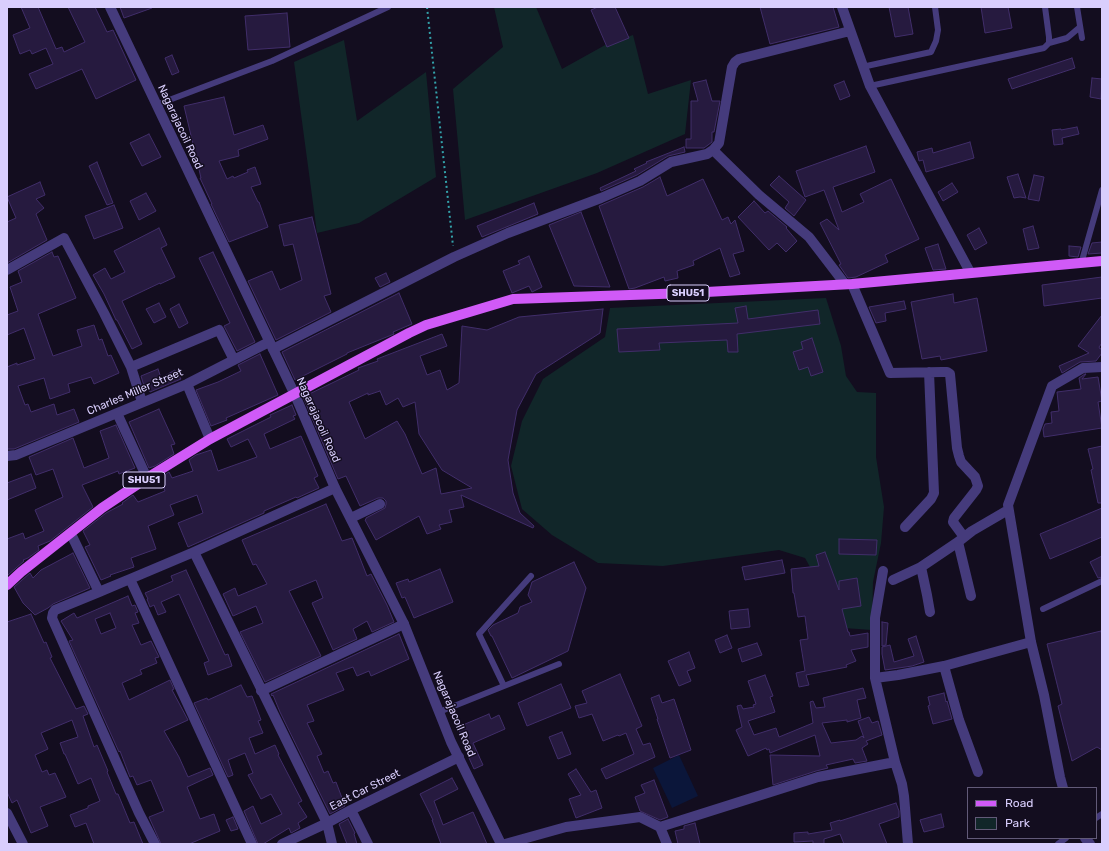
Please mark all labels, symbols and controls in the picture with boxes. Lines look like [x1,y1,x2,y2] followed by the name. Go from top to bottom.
[155,83,205,171] street label: Nagarajacoil Road
[667,285,709,301] road number: SHU51
[85,366,185,418] street label: Charles Miller Street
[293,375,343,465] street label: Nagarajacoil Road
[123,472,165,488] road number: SHU51
[430,669,478,759] street label: Nagarajacoil Road
[328,767,402,813] street label: East Car Street
[967,787,1097,839] legend
[1005,796,1033,810] text: Road
[1005,816,1030,830] text: Park

